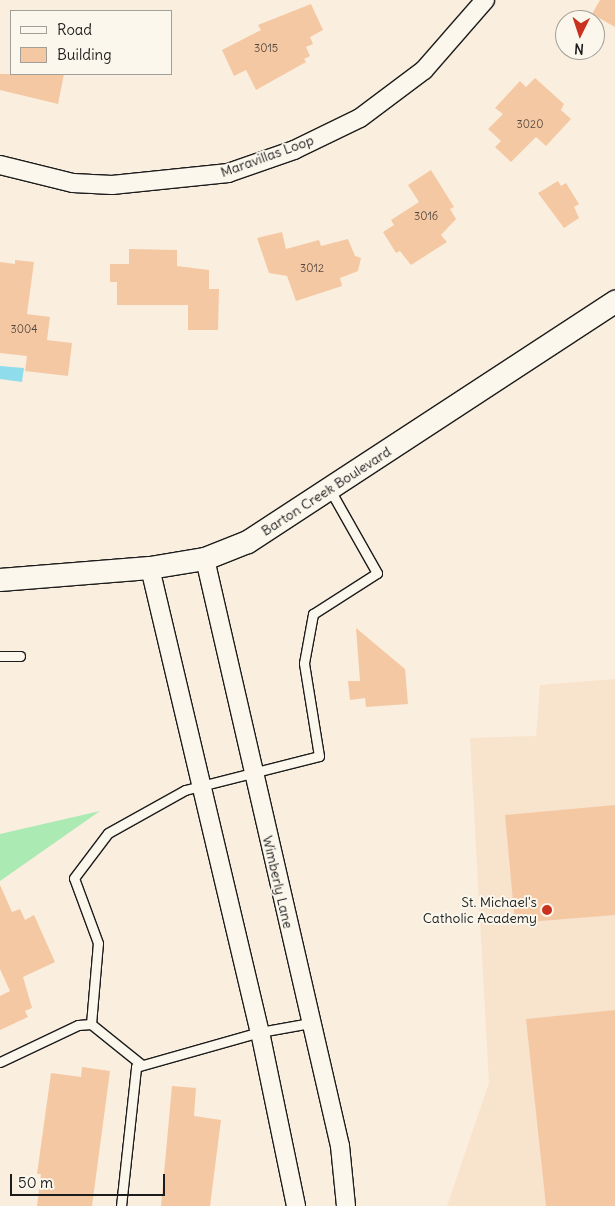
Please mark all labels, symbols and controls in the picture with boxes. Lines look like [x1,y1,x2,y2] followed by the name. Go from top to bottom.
[10,10,172,75] legend
[555,10,605,60] north arrow
[57,20,92,39] text: Road
[574,40,584,58] text: N
[254,41,278,55] house number: 3015
[57,45,112,64] text: Building
[517,117,543,131] house number: 3020
[218,131,316,181] street label: Maravillas Loop
[414,209,438,223] house number: 3016
[300,261,324,275] house number: 3012
[10,322,38,336] house number: 3004
[258,443,394,539] street label: Barton Creek Boulevard
[259,834,297,930] street label: Wimberly Lane
[423,894,537,926] place label: St. Michael's Catholic Academy
[541,904,553,916] marker: St. Michael's Catholic Academy
[12,1164,168,1196] scale bar
[18,1173,53,1192] text: 50 m

